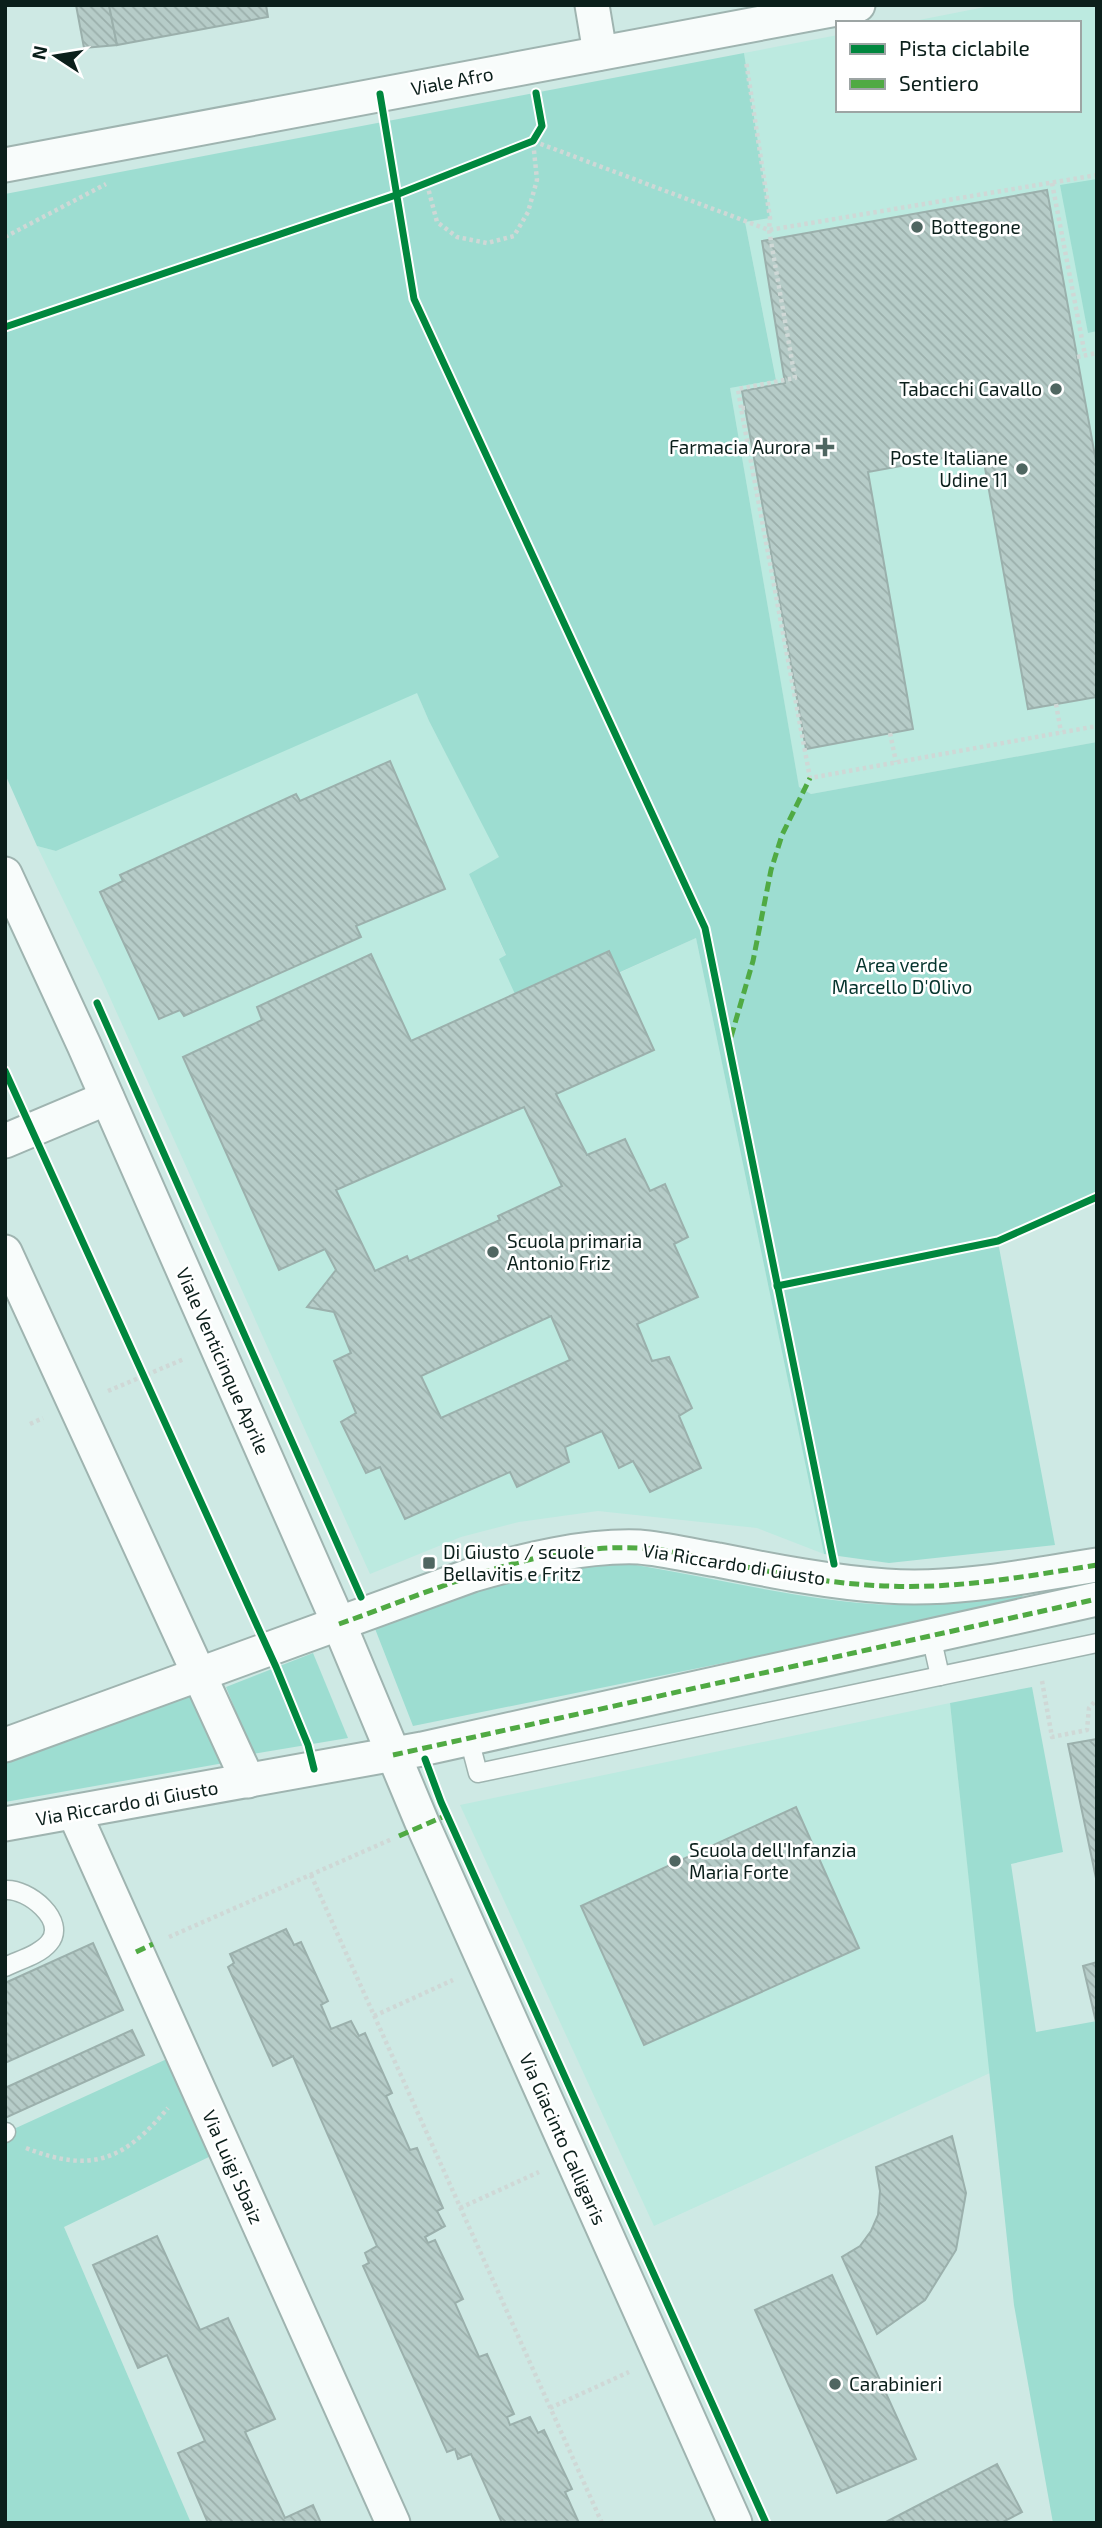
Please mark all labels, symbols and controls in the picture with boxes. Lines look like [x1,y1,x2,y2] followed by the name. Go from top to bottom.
[21,21,91,91] north arrow
[836,21,1081,112] legend
[899,35,1030,60] text: Pista ciclabile
[26,43,52,61] text: N
[409,61,495,100] street label: Viale Afro
[899,70,979,95] text: Sentiero
[931,215,1021,238] place label: Bottegone
[909,219,925,235] marker: Bottegone
[899,377,1042,400] place label: Tabacchi Cavallo
[1048,381,1064,397] marker: Tabacchi Cavallo
[669,435,811,458] place label: Farmacia Aurora
[817,439,833,455] marker: Farmacia Aurora
[890,446,1008,491] place label: Poste Italiane Udine 11
[1014,461,1030,477] marker: Poste Italiane Udine 11
[832,953,972,998] park label: Area verde Marcello D'Olivo
[507,1229,642,1274] place label: Scuola primaria Antonio Friz
[485,1244,501,1260] marker: Scuola primaria Antonio Friz
[172,1264,275,1458] street label: Viale Venticinque Aprile
[641,1538,827,1589] street label: Via Riccardo di Giusto
[443,1540,594,1585] place label: Di Giusto / scuole Bellavitis e Fritz
[421,1555,437,1571] marker: Di Giusto / scuole Bellavitis e Fritz
[34,1775,220,1830] street label: Via Riccardo di Giusto
[689,1838,856,1883] place label: Scuola dell'Infanzia Maria Forte
[667,1853,683,1869] marker: Scuola dell'Infanzia Maria Forte
[515,2049,612,2228] street label: Via Giacinto Calligaris
[198,2106,269,2227] street label: Via Luigi Sbaiz
[849,2372,942,2395] place label: Carabinieri
[827,2376,843,2392] marker: Carabinieri

